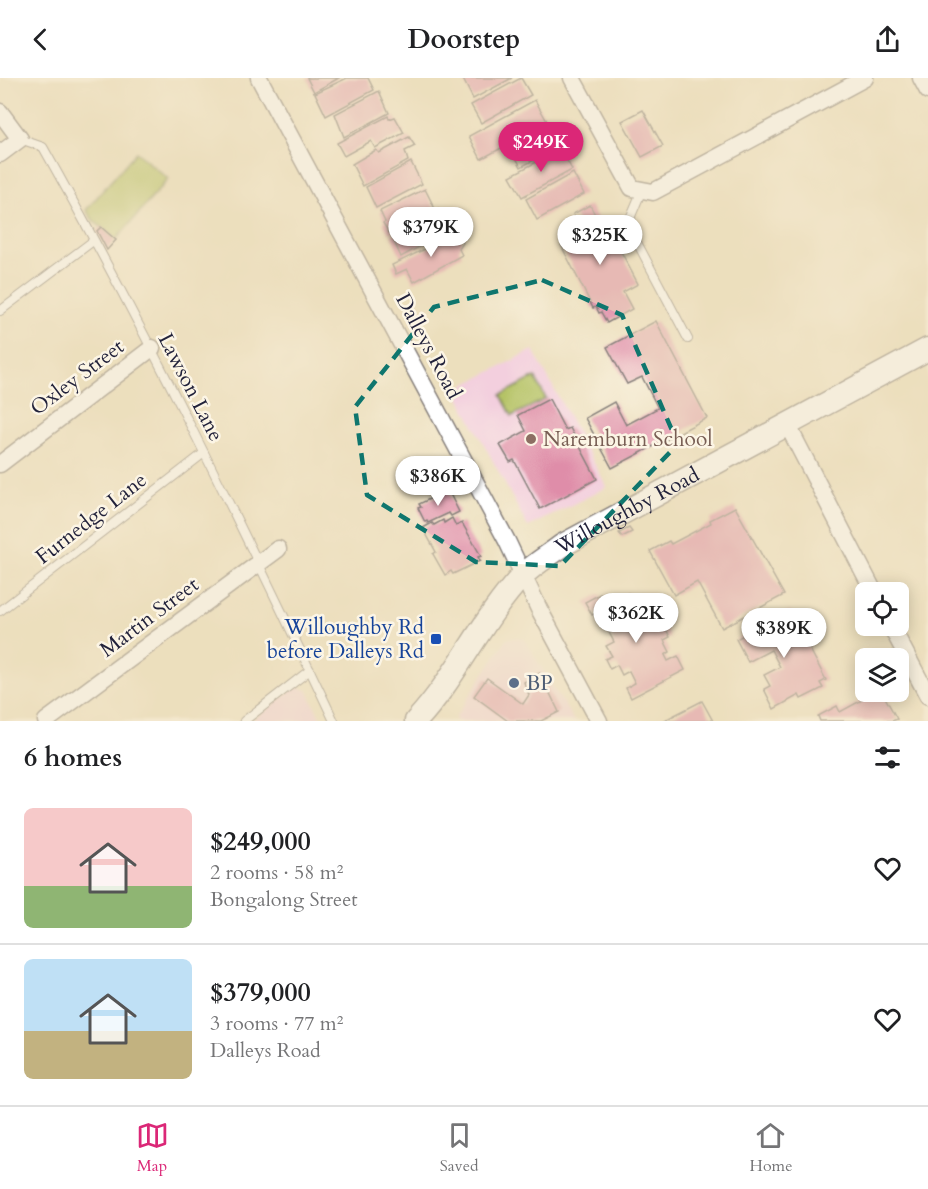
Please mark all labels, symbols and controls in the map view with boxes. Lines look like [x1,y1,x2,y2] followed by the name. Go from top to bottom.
[408,21,520,58] text: Doorstep
[24,23,57,56] icon: back
[871,23,904,56] icon: share
[499,122,583,173] pin: $249K
[512,128,570,155] text: $249K
[389,207,473,258] pin: $379K
[402,213,460,240] text: $379K
[558,215,642,266] pin: $325K
[571,221,629,248] text: $325K
[388,288,469,404] street label: Dalleys Road
[151,328,230,446] street label: Lawson Lane
[24,332,131,422] street label: Oxley Street
[543,425,713,454] place label: Naremburn School
[524,432,538,446] marker: Naremburn School
[396,456,480,507] pin: $386K
[549,460,705,562] street label: Willoughby Road
[409,462,467,489] text: $386K
[30,466,153,571] street label: Furnedge Lane
[94,570,205,664] street label: Martin Street
[855,582,909,702] map controls
[855,582,909,636] button: locate
[594,593,678,644] pin: $362K
[607,599,665,626] text: $362K
[742,608,826,659] pin: $389K
[267,613,424,666] place label: Willoughby Rd before Dalleys Rd
[755,614,813,641] text: $389K
[429,632,443,646] marker: Willoughby Rd before Dalleys Rd
[855,648,909,702] button: layers
[526,669,553,698] place label: BP
[507,676,521,690] marker: BP
[24,740,122,775] text: 6 homes
[871,741,904,774] icon: filters
[210,824,311,859] text: $249,000
[72,832,144,904] icon: home
[871,852,904,885] icon: heart
[210,859,343,886] text: 2 rooms · 58 m²
[210,886,358,913] text: Bongalong Street
[210,975,311,1010] text: $379,000
[72,983,144,1055] icon: home
[871,1003,904,1036] icon: heart
[210,1010,343,1037] text: 3 rooms · 77 m²
[210,1037,321,1064] text: Dalleys Road
[136,1119,169,1177] tab: Map
[440,1119,478,1177] tab: Saved
[750,1119,792,1177] tab: Home

